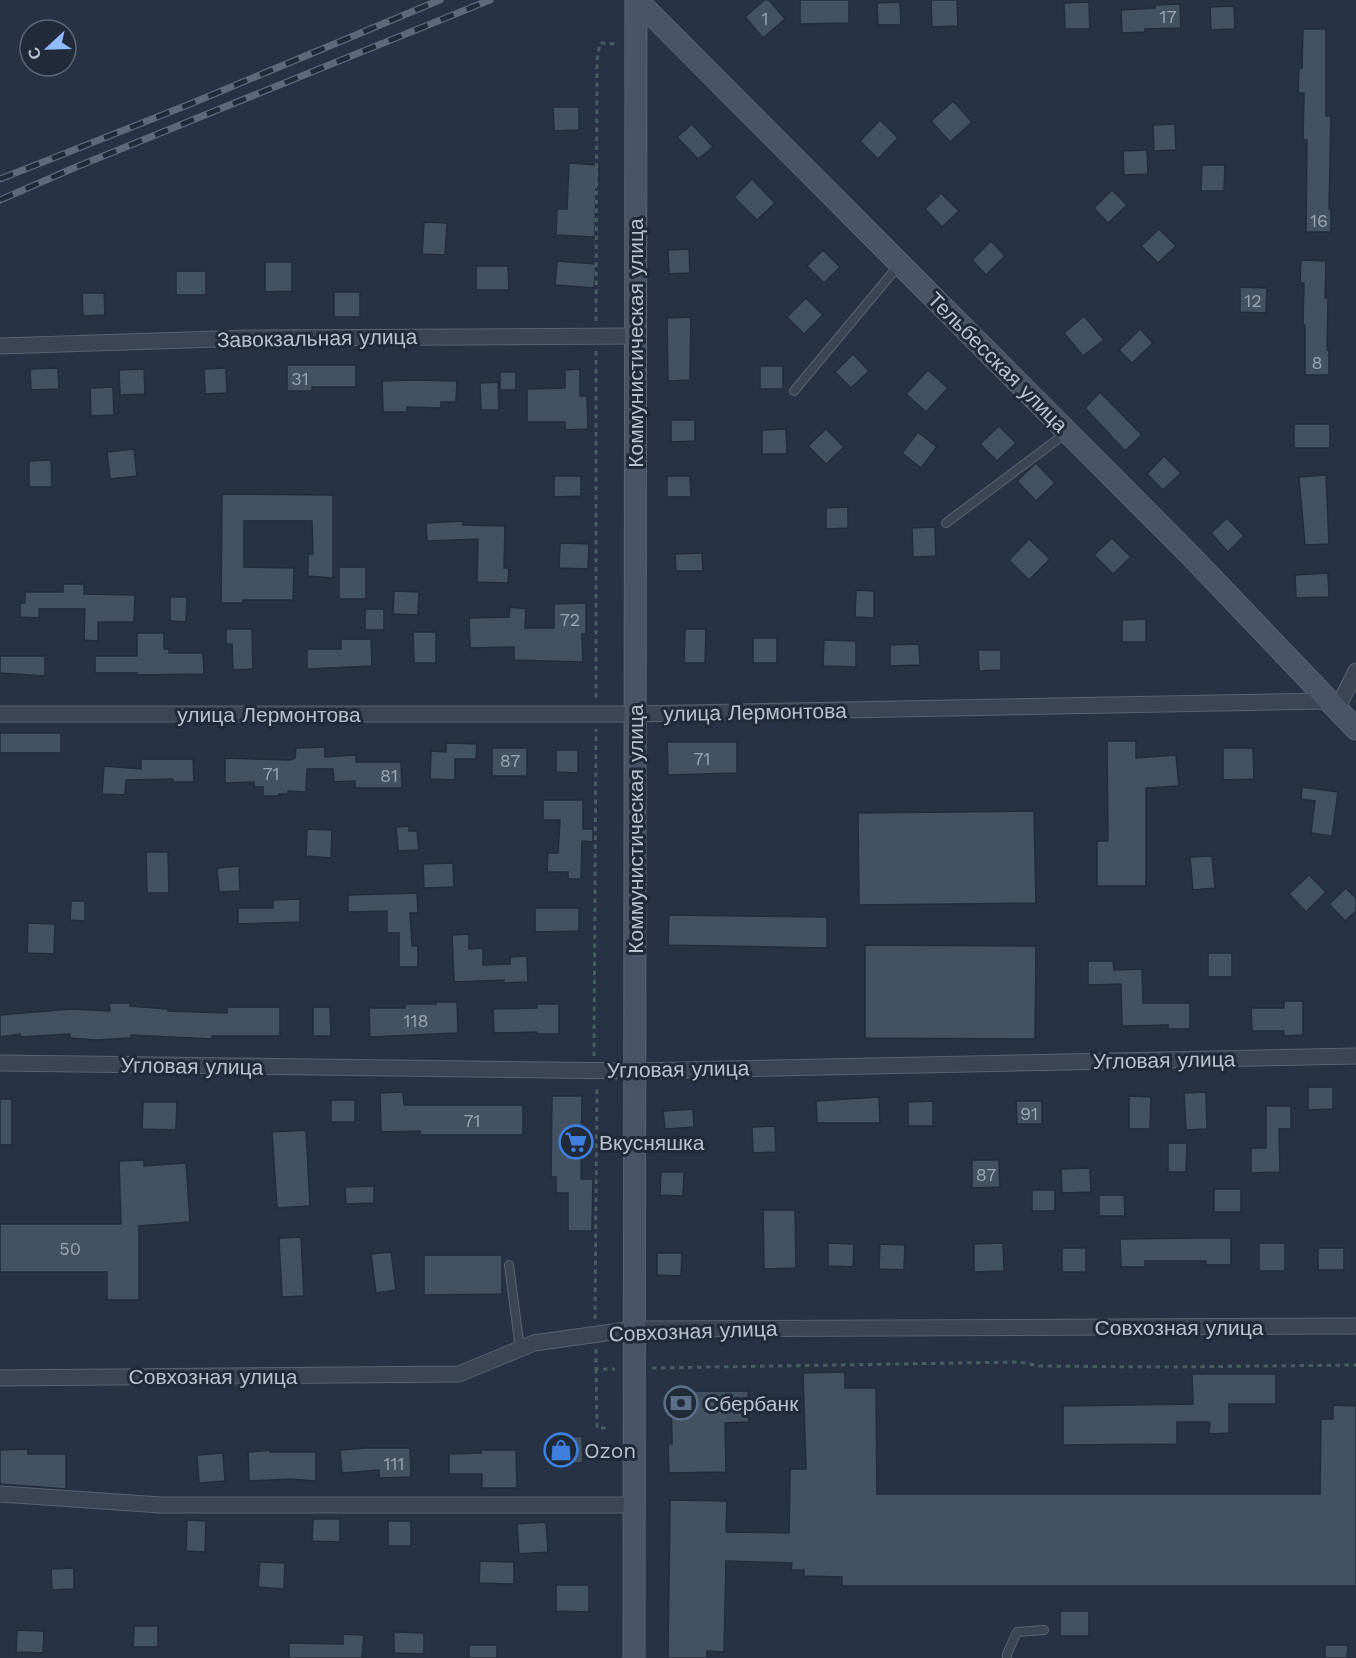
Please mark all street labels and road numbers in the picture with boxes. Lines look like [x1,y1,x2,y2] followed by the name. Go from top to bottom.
[623,218,648,468] street label: Коммунистическая улица
[923,287,1073,437] street label: Тельбесская улица
[217,324,418,352] street label: Завокзальная улица
[663,698,847,726] street label: улица Лермонтова
[177,702,361,727] street label: улица Лермонтова
[623,704,648,954] street label: Коммунистическая улица
[1092,1046,1236,1074] street label: Угловая улица
[120,1052,264,1080] street label: Угловая улица
[606,1055,750,1083] street label: Угловая улица
[1095,1315,1264,1340] street label: Совхозная улица
[608,1316,778,1346] street label: Совхозная улица
[129,1364,298,1389] street label: Совхозная улица

